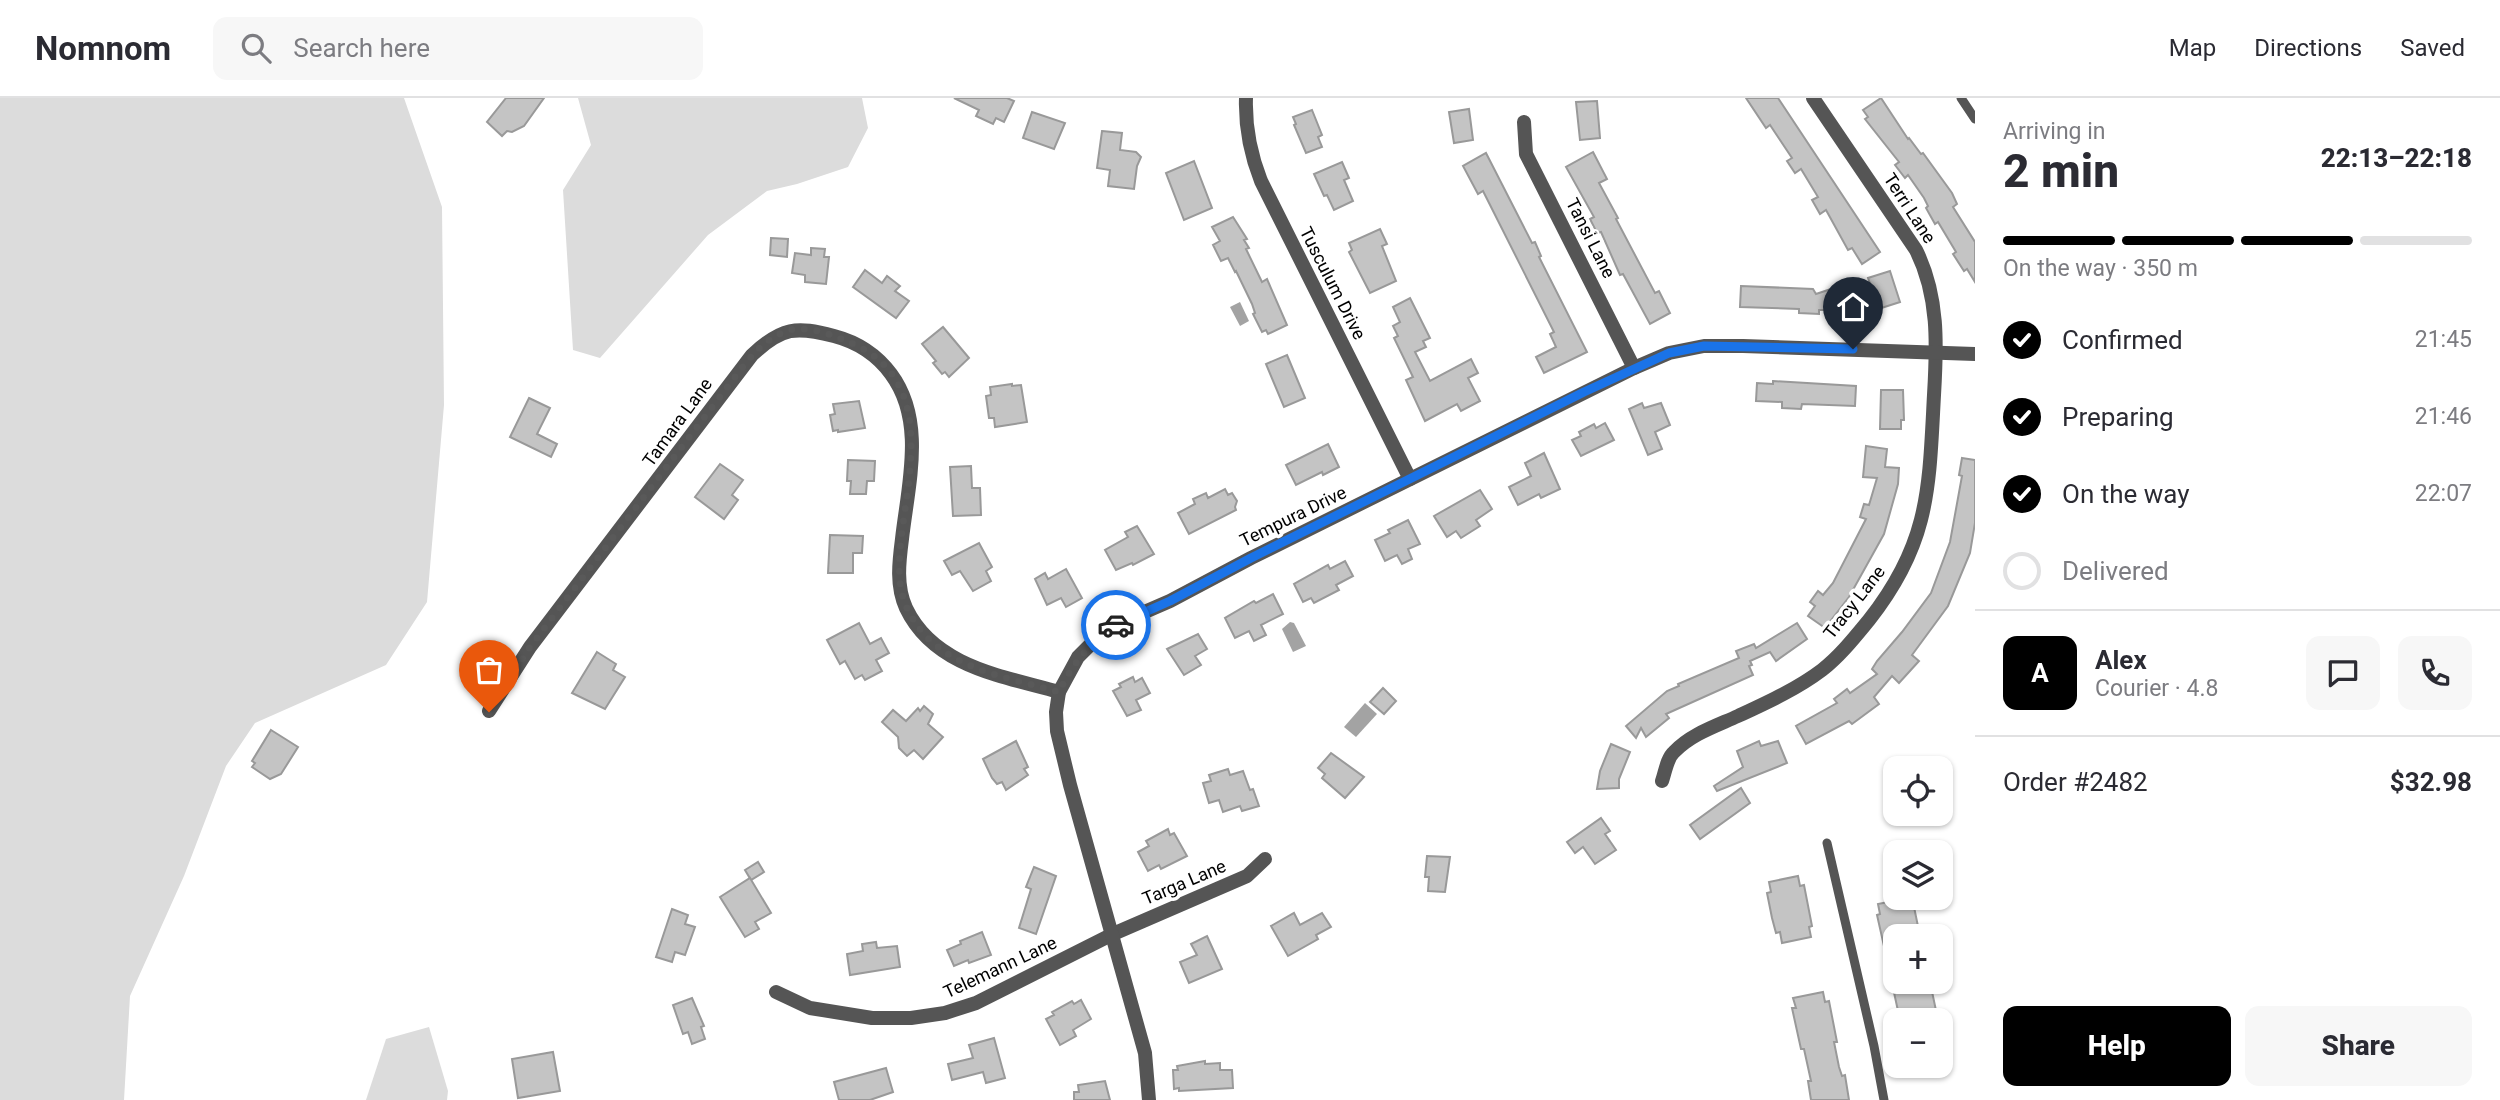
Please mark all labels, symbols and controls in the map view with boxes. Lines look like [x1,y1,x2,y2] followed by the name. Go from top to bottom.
[213,17,703,80] search box
[35,29,171,68] text: Nomnom
[237,29,275,67] icon: search
[293,33,430,63] text: Search here
[2169,34,2216,62] text: Map
[2254,34,2362,62] text: Directions
[2400,34,2465,62] text: Saved
[2003,118,2106,145] text: Arriving in
[2321,143,2472,173] text: 22:13–22:18
[2003,144,2119,198] text: 2 min
[1880,169,1940,247] street label: Terri Lane
[1562,195,1620,281] street label: Tansi Lane
[1296,223,1370,343] street label: Tusculum Drive
[2003,255,2198,282] text: On the way · 350 m
[1823,277,1883,349] pin
[1834,288,1872,326] icon: home
[2003,321,2041,359] icon: check
[2062,325,2183,355] text: Confirmed
[2415,326,2472,353] text: 21:45
[638,374,716,470] street label: Tamara Lane
[2003,398,2041,436] icon: check
[2062,402,2174,432] text: Preparing
[2415,403,2472,430] text: 21:46
[2003,475,2041,513] icon: check
[2062,479,2190,509] text: On the way
[2415,480,2472,507] text: 22:07
[1236,481,1350,551] street label: Tempura Drive
[2062,556,2169,586] text: Delivered
[1819,561,1889,643] street label: Tracy Lane
[1081,590,1151,660] courier
[1097,606,1135,644] icon: car
[2306,636,2380,710] button: chat
[2398,636,2472,710] button: phone
[459,640,519,712] pin
[2095,645,2147,675] text: Alex
[470,651,508,689] icon: bag
[2031,658,2049,688] text: A
[2095,675,2218,702] text: Courier · 4.8
[1883,756,1953,1078] map controls
[1883,756,1953,826] button: locate
[2003,767,2148,797] text: Order #2482
[2390,767,2472,797] text: $32.98
[1883,840,1953,910] button: layers
[1139,855,1229,909] street label: Targa Lane
[1883,924,1953,994] button: +
[940,932,1060,1002] street label: Telemann Lane
[2003,1006,2231,1086] button: Help
[2245,1006,2472,1086] button: Share
[1883,1008,1953,1078] button: −

